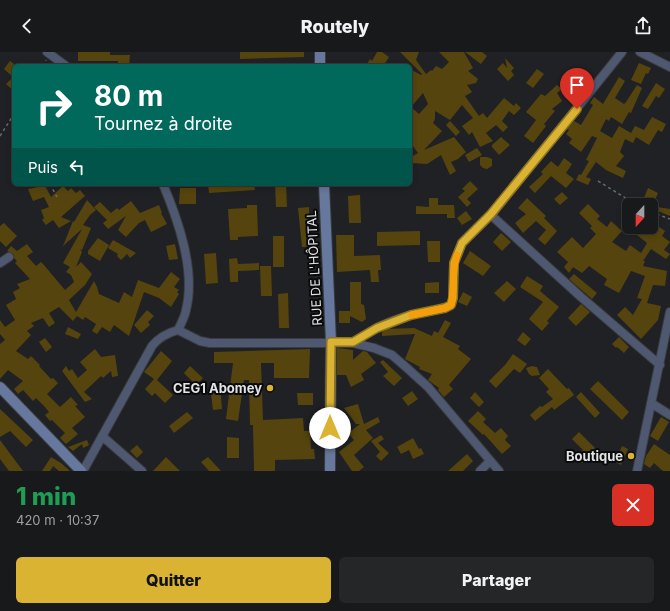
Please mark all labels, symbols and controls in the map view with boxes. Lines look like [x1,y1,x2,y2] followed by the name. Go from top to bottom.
[16,15,38,37] icon: back
[632,15,654,37] icon: share
[301,16,369,37] text: Routely
[560,68,594,109] pin
[566,74,588,96] icon: arrive
[94,79,163,113] text: 80 m
[28,80,80,132] icon: right
[94,113,233,134] text: Tournez à droite
[66,156,88,178] icon: left
[28,158,58,177] text: Puis
[622,198,658,234] north arrow
[622,198,658,234] map controls
[303,210,325,326] street label: RUE DE L'HÔPITAL
[173,380,262,396] place label: CEG1 Abomey
[265,383,275,393] marker: CEG1 Abomey
[309,407,351,449] position arrow
[566,448,623,464] place label: Boutique
[626,451,636,461] marker: Boutique
[16,482,76,511] text: 1 min
[612,484,654,526] button: close
[16,512,99,528] text: 420 m · 10:37
[16,557,331,603] button: Quitter
[339,557,654,603] button: Partager

